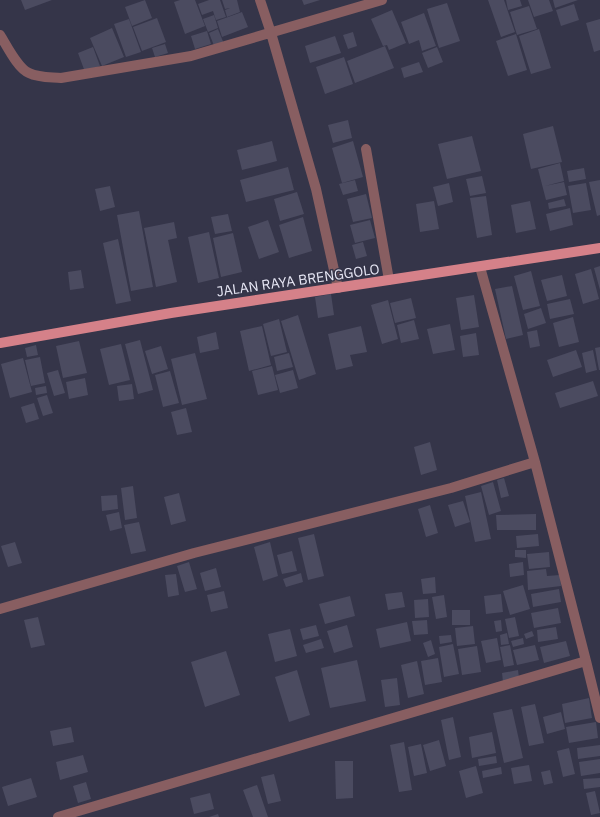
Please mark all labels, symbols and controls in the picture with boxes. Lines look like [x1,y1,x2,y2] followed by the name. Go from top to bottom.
[215,260,381,300] street label: JALAN RAYA BRENGGOLO

